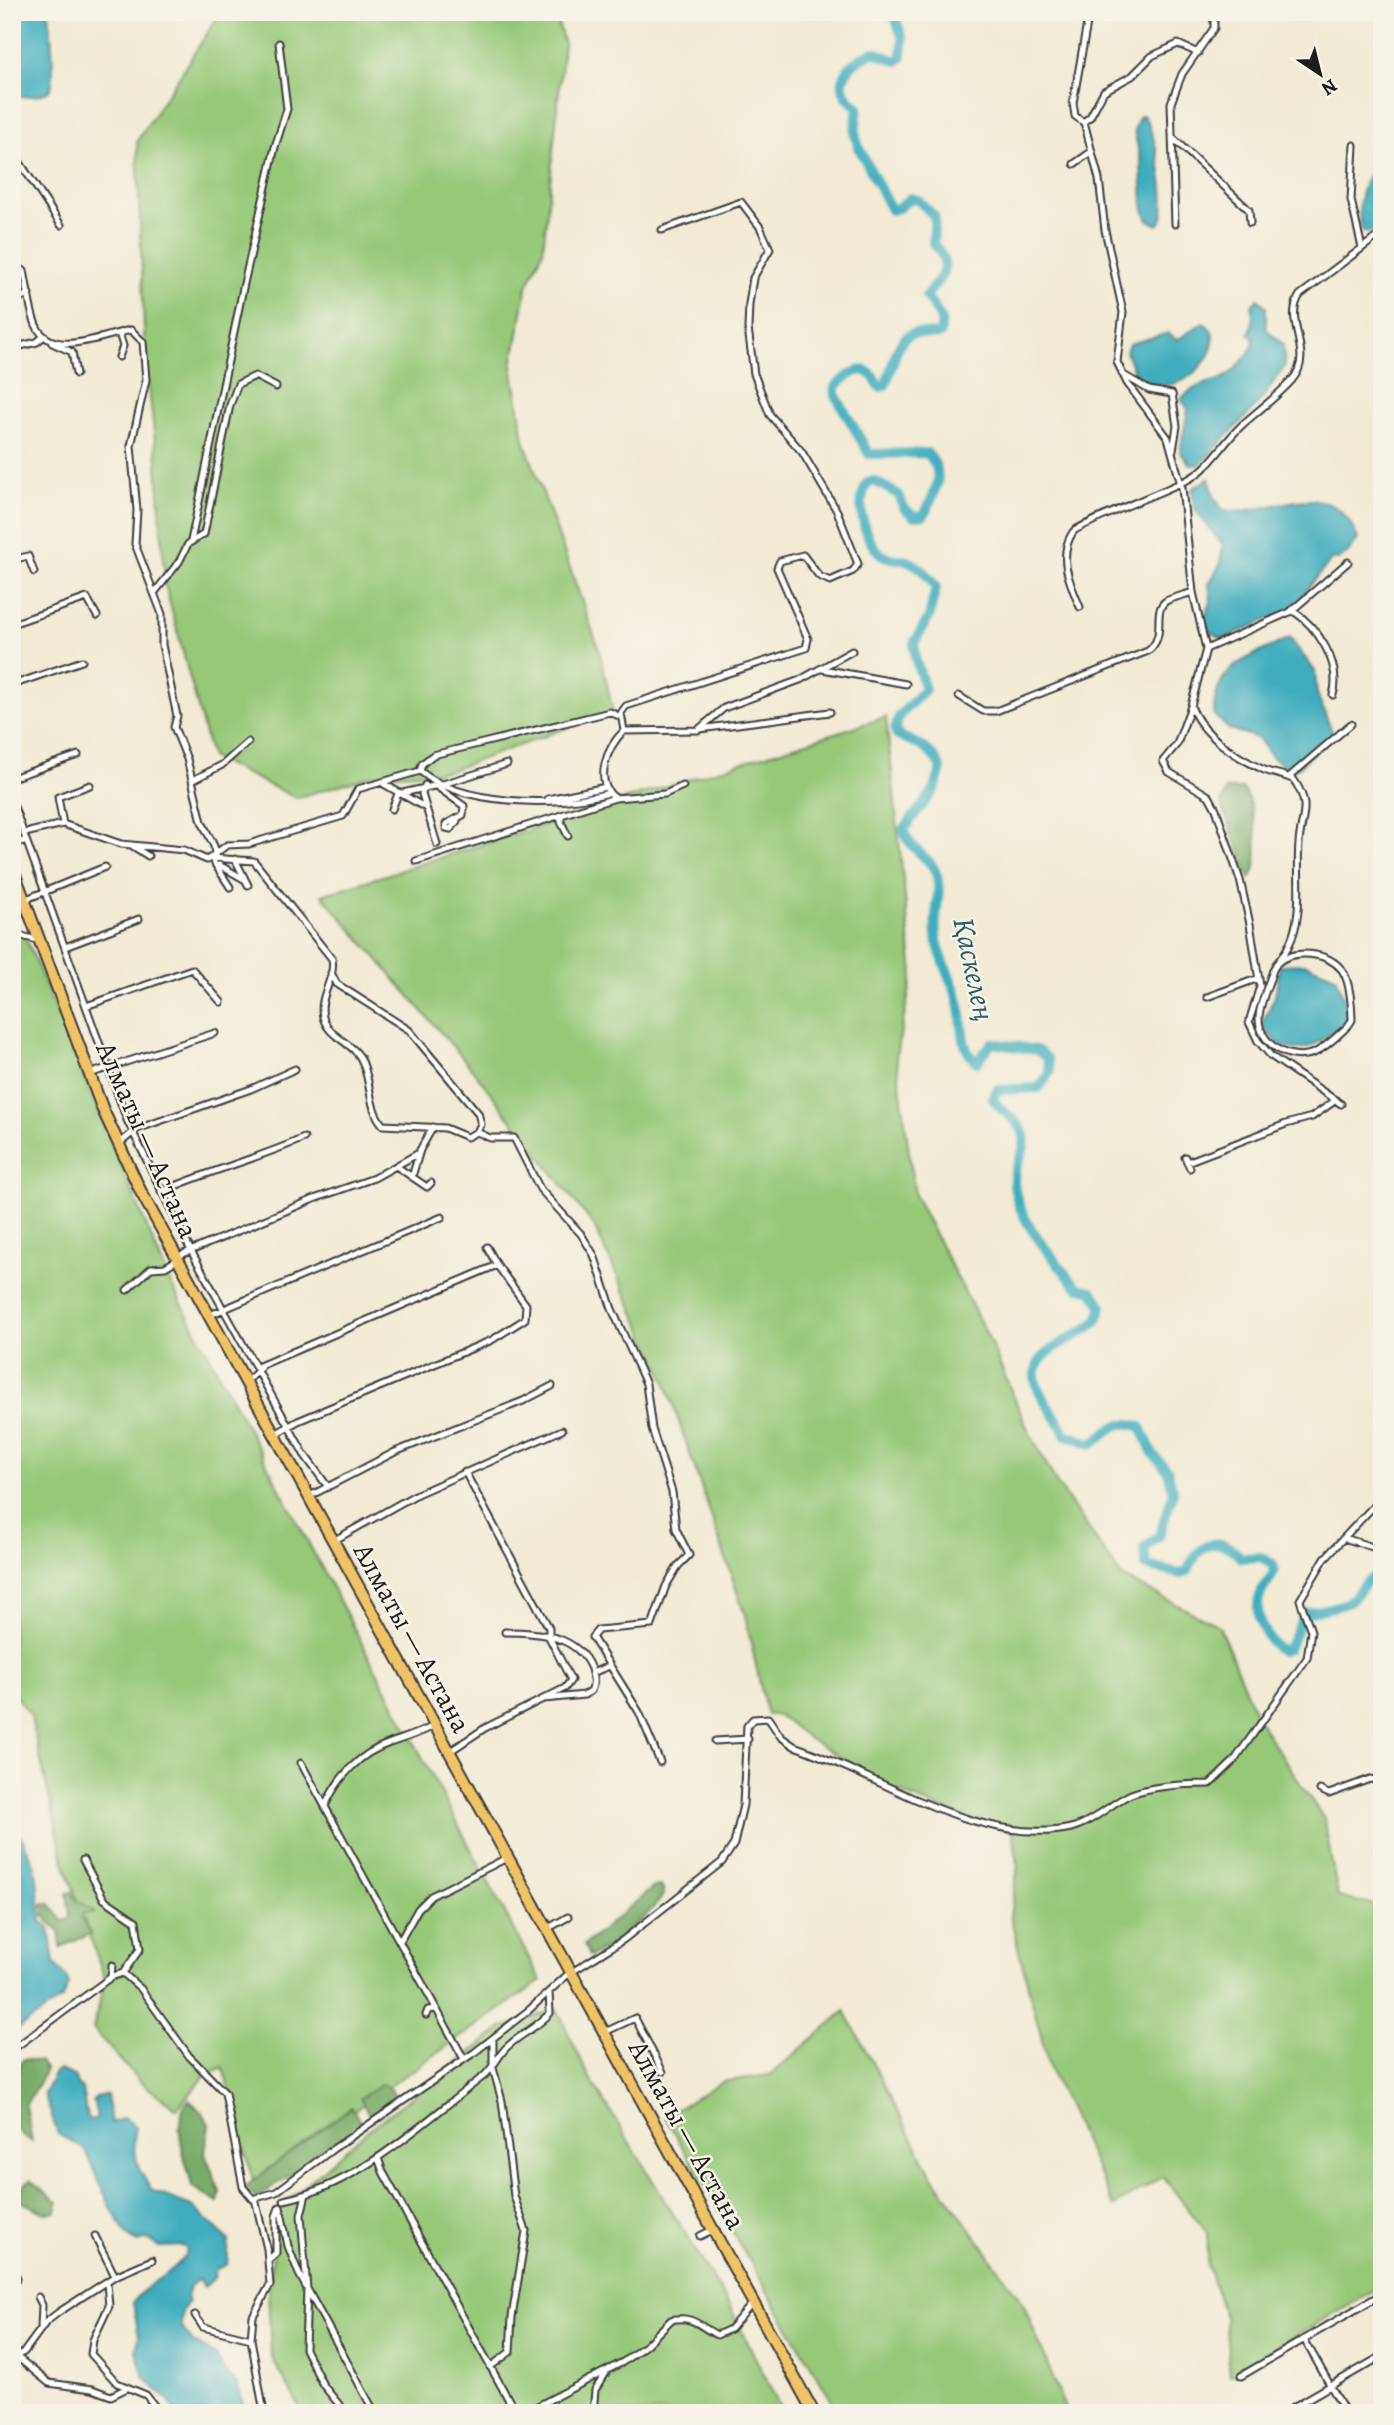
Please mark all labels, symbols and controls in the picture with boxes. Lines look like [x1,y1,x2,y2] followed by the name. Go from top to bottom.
[1286,38,1356,108] north arrow
[1316,72,1342,102] text: N
[944,914,1004,1024] water label: Қаскелең
[86,1035,207,1244] street label: Алматы — Астана
[344,1535,480,1740] street label: Алматы — Астана
[619,2032,755,2237] street label: Алматы — Астана

